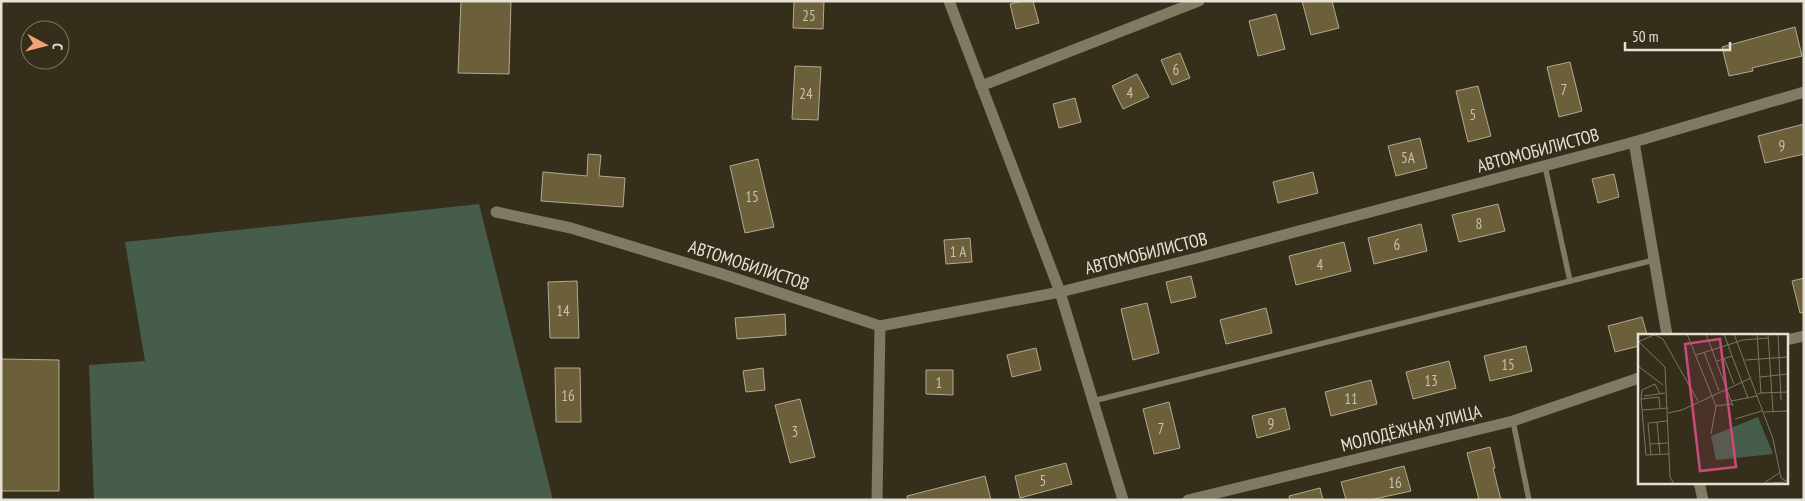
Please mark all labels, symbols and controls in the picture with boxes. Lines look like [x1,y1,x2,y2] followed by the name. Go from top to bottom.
[802,6,816,25] house number: 25
[20,20,70,70] north arrow
[1625,20,1730,52] scale bar
[1632,27,1658,46] text: 50 m
[49,42,67,51] text: С
[1173,60,1180,79] house number: 6
[1561,80,1567,99] house number: 7
[1127,83,1134,102] house number: 4
[799,84,813,103] house number: 24
[1470,105,1476,124] house number: 5
[1474,123,1602,177] street label: АВТОМОБИЛИСТОВ
[1779,136,1785,155] house number: 9
[1401,148,1416,167] house number: 5А
[745,187,759,206] house number: 15
[1476,214,1482,233] house number: 8
[1082,227,1210,279] street label: АВТОМОБИЛИСТОВ
[686,235,812,295] street label: АВТОМОБИЛИСТОВ
[1394,235,1401,254] house number: 6
[950,242,967,261] house number: 1 А
[1317,255,1324,274] house number: 4
[556,301,570,320] house number: 14
[1638,334,1788,484] inset map
[1501,355,1515,374] house number: 15
[1424,371,1438,390] house number: 13
[936,373,942,392] house number: 1
[561,386,575,405] house number: 16
[1344,389,1358,408] house number: 11
[1338,399,1484,457] street label: МОЛОДЁЖНАЯ УЛИЦА
[1268,414,1274,433] house number: 9
[1158,419,1164,438] house number: 7
[792,422,798,441] house number: 3
[1040,471,1046,490] house number: 5
[1388,473,1402,492] house number: 16

